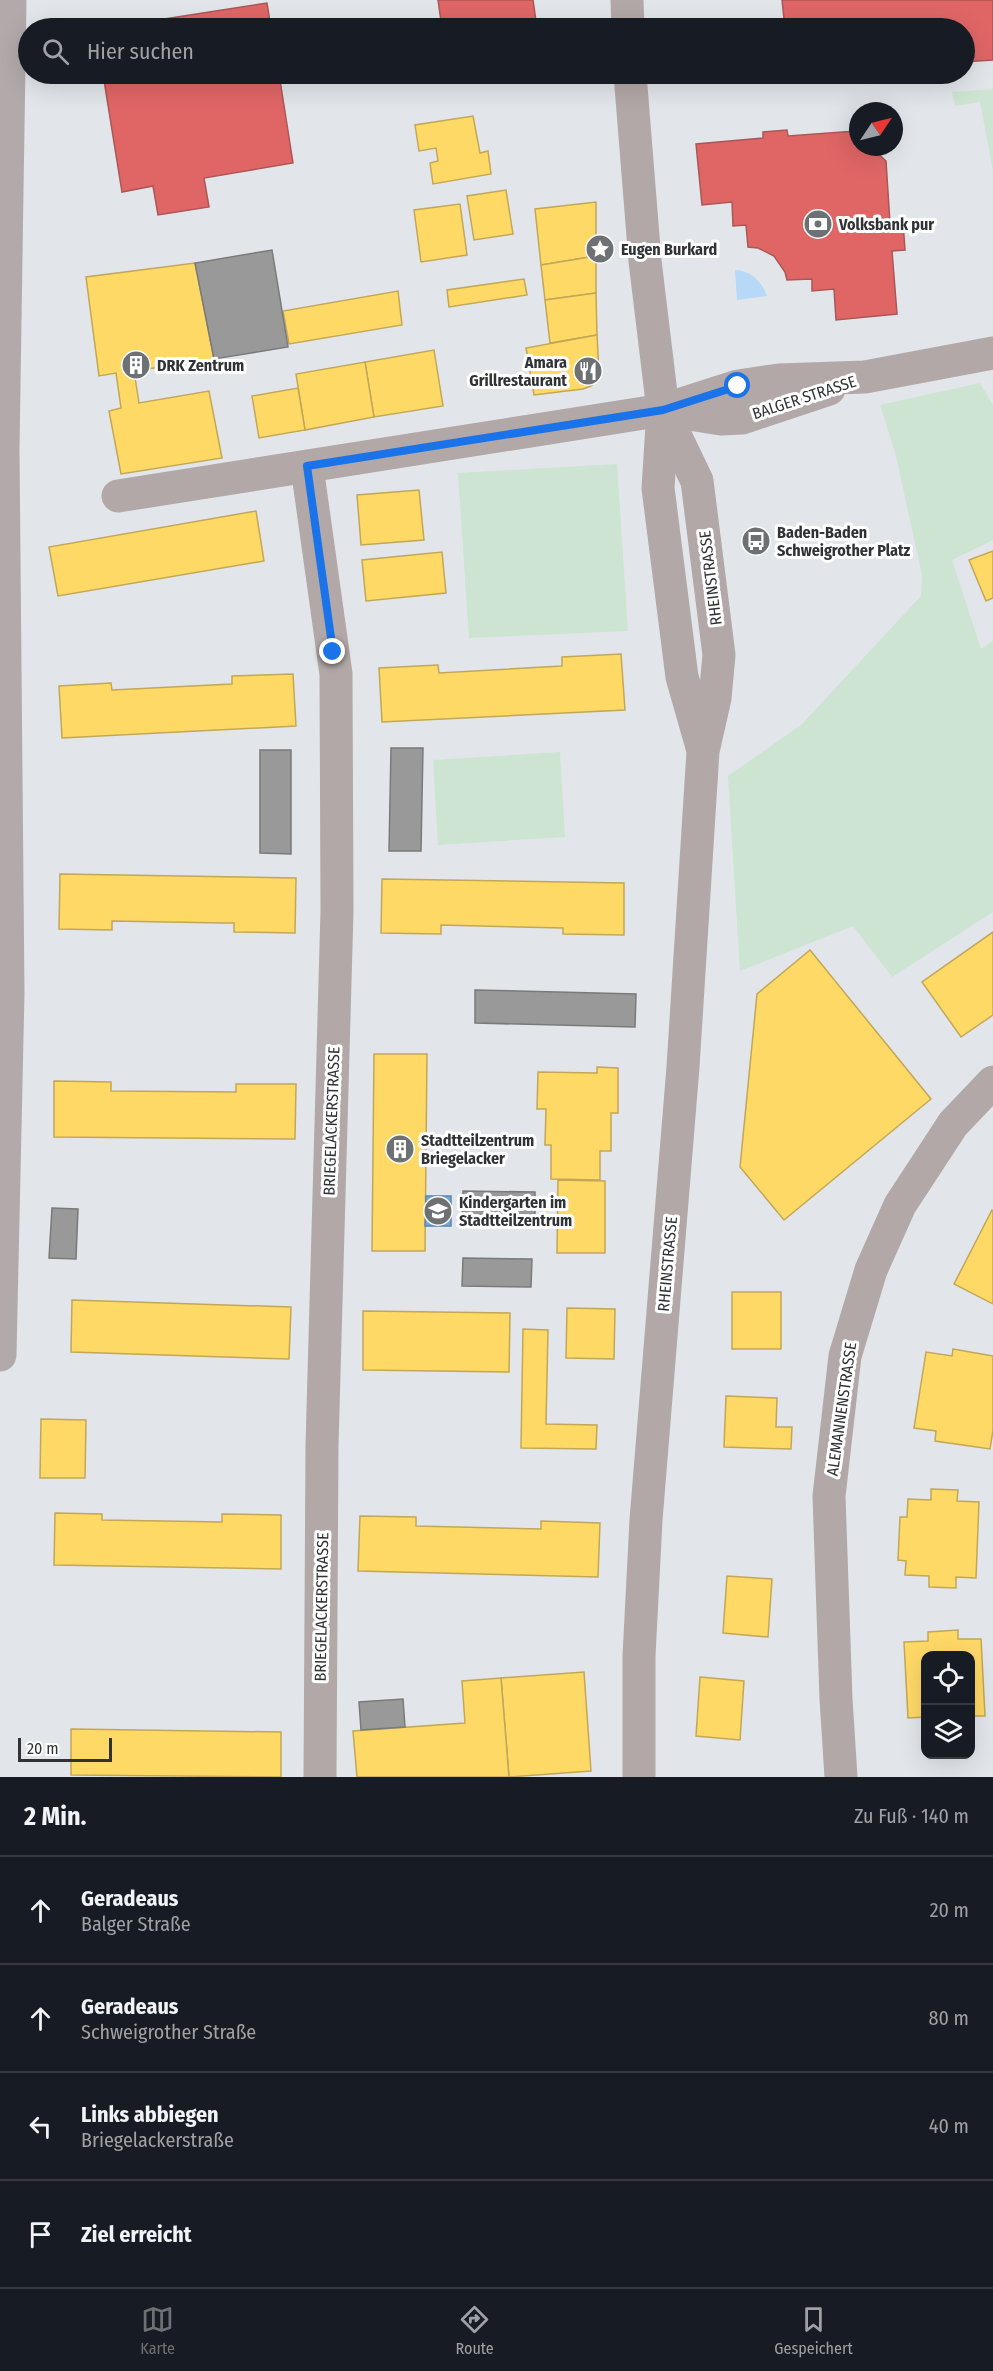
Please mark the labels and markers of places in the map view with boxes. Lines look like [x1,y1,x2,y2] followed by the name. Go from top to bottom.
[802,208,834,240] bank icon: Volksbank pur
[838,215,934,234] place label: Volksbank pur
[584,233,616,265] place icon: Eugen Burkard
[621,240,717,259] place label: Eugen Burkard
[120,349,152,381] building icon: DRK Zentrum
[469,353,567,390] place label: Amara Grillrestaurant
[572,355,604,387] restaurant icon: Amara Grillrestaurant
[157,356,244,375] place label: DRK Zentrum
[777,523,911,560] place label: Baden-Baden Schweigrother Platz
[740,525,772,557] bus stop icon: Baden-Baden Schweigrother Platz
[421,1131,534,1168] place label: Stadtteilzentrum Briegelacker
[384,1133,416,1165] building icon: Stadtteilzentrum Briegelacker
[459,1193,572,1230] place label: Kindergarten im Stadtteilzentrum
[422,1195,454,1227] school or university icon: Kindergarten im Stadtteilzentrum

